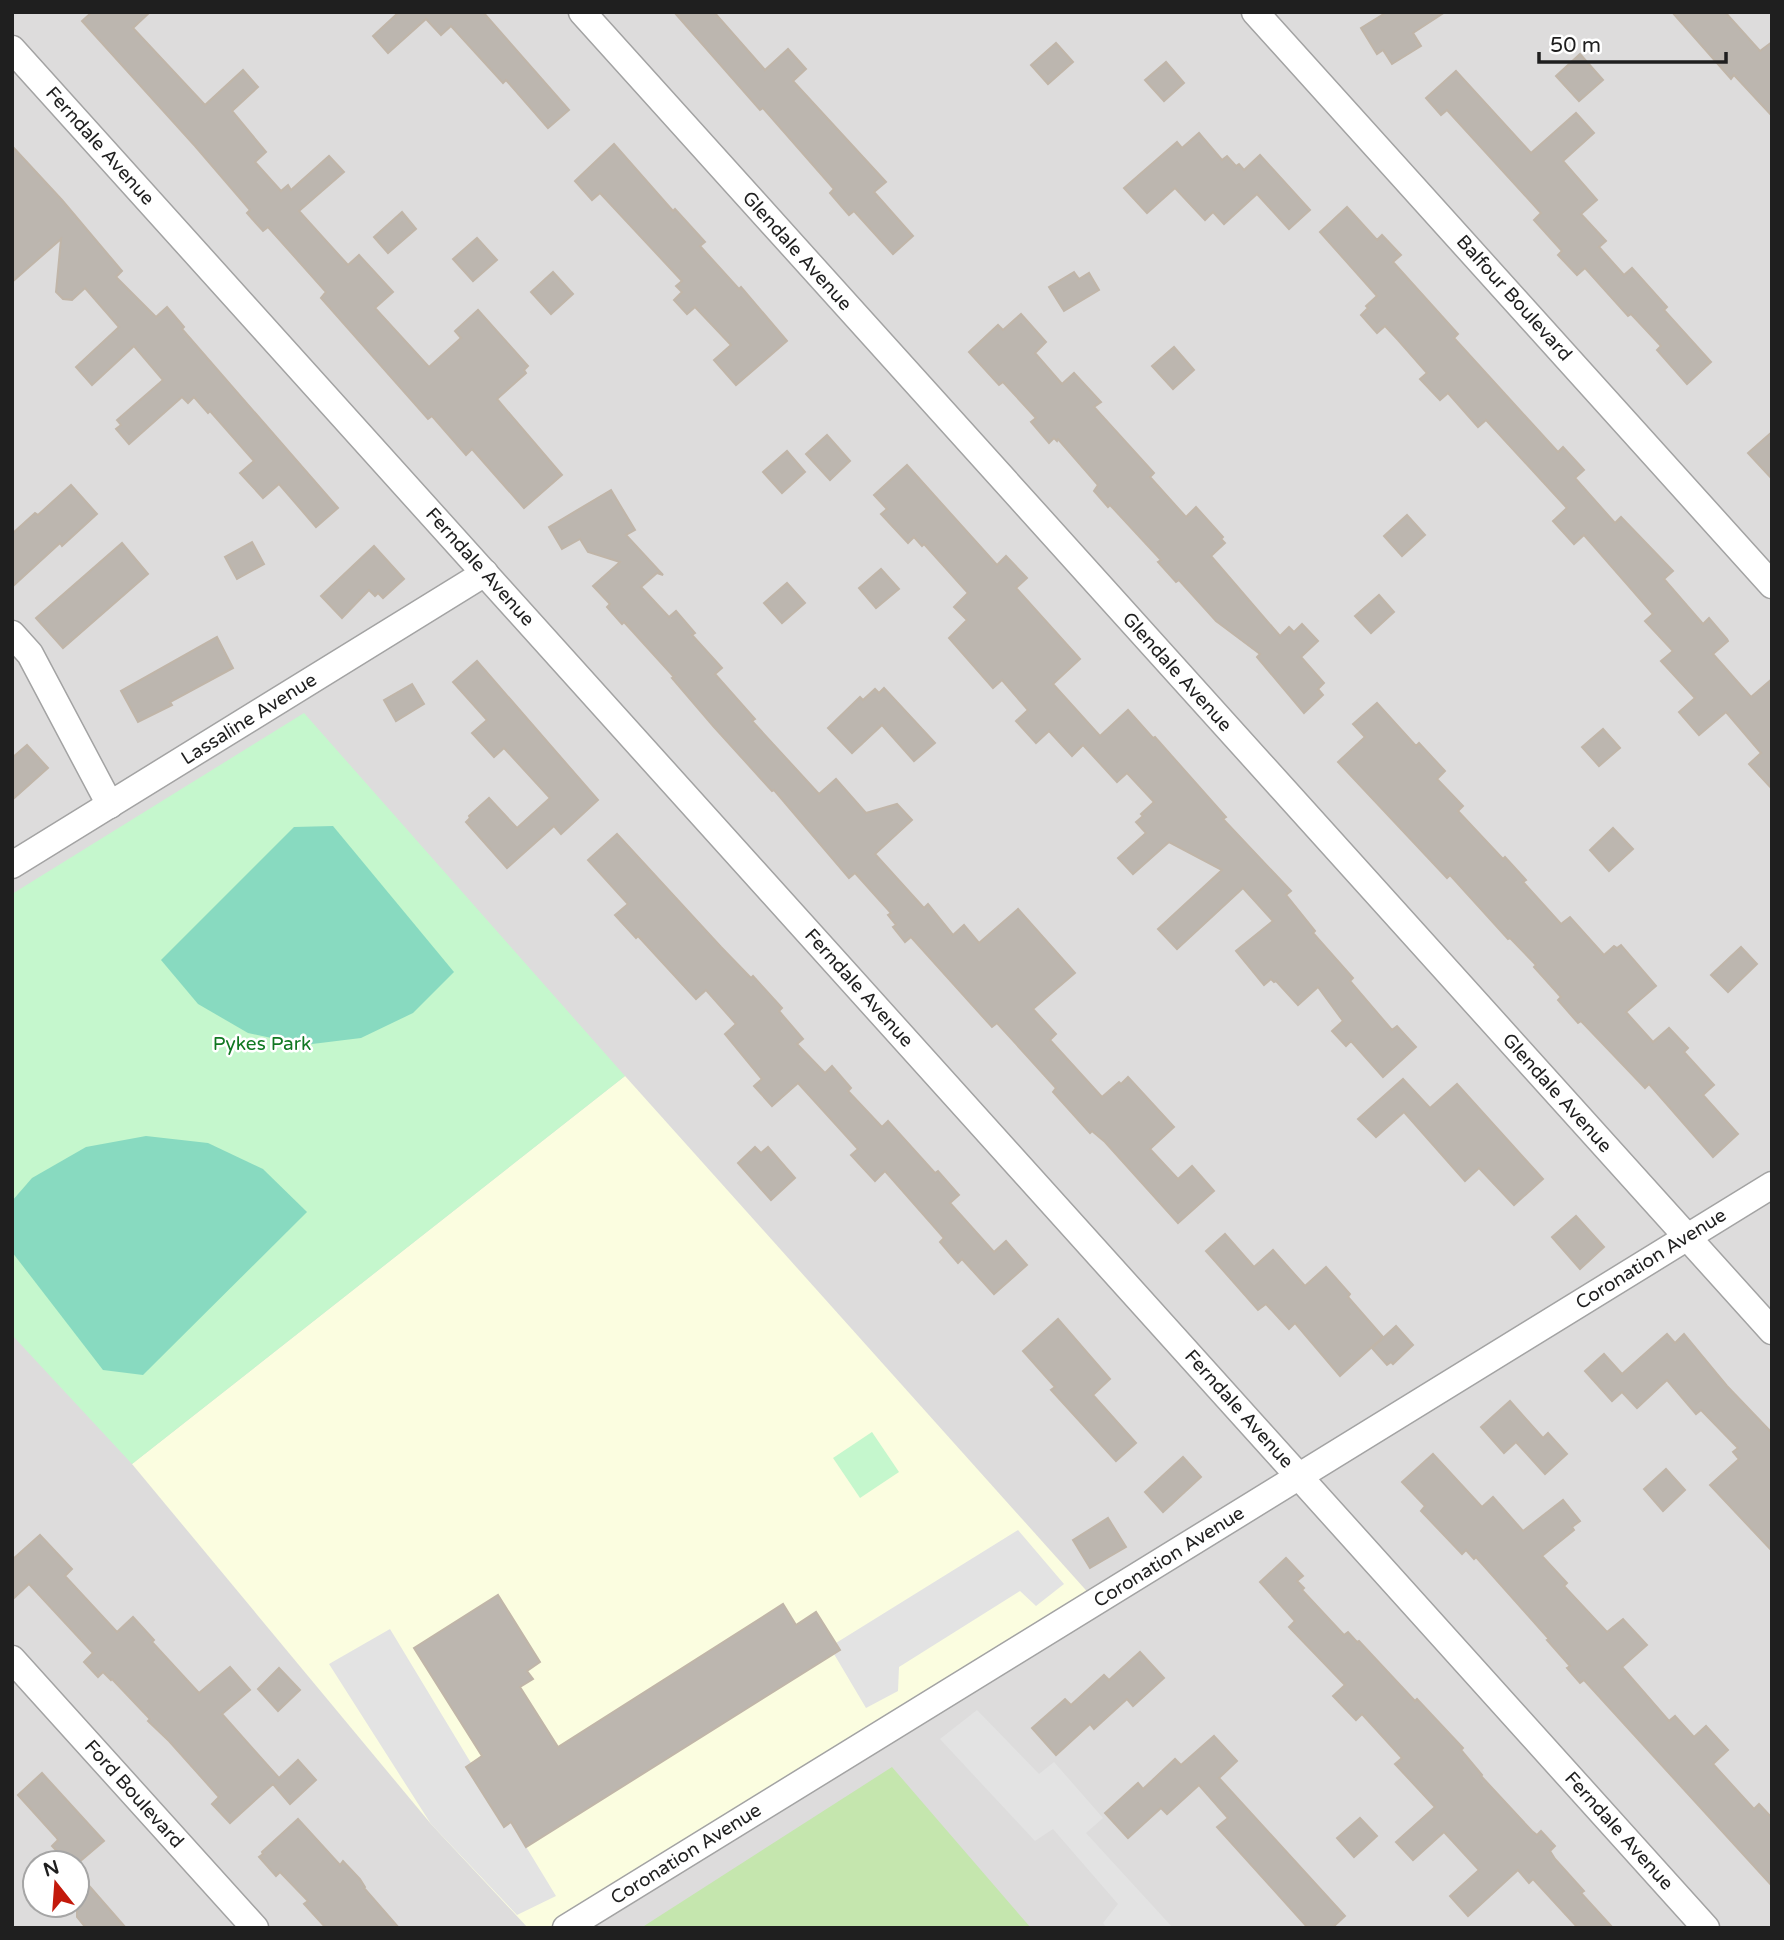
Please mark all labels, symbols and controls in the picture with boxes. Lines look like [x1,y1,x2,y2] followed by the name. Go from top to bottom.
[1539,21,1726,65] scale bar
[1550,33,1601,58] text: 50 m
[41,82,159,210] street label: Ferndale Avenue
[738,187,856,315] street label: Glendale Avenue
[1452,231,1576,365] street label: Balfour Boulevard
[421,503,539,631] street label: Ferndale Avenue
[1118,608,1236,736] street label: Glendale Avenue
[177,669,321,769] street label: Lassaline Avenue
[800,924,918,1052] street label: Ferndale Avenue
[1498,1029,1616,1157] street label: Glendale Avenue
[213,1033,311,1055] park label: Pykes Park
[1572,1204,1730,1314] street label: Coronation Avenue
[1180,1345,1298,1473] street label: Ferndale Avenue
[1090,1502,1248,1612] street label: Coronation Avenue
[80,1736,188,1852] street label: Ford Boulevard
[1560,1767,1678,1895] street label: Ferndale Avenue
[607,1799,765,1909] street label: Coronation Avenue
[21,1849,91,1919] north arrow
[41,1856,62,1881] text: N

